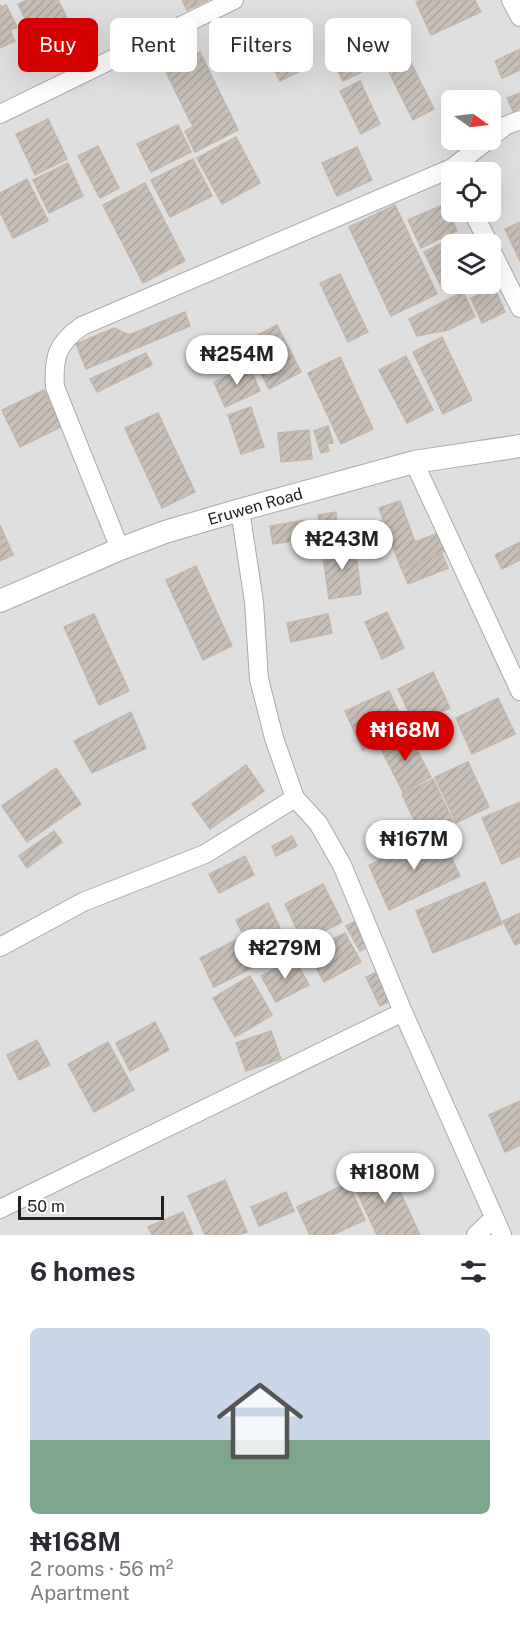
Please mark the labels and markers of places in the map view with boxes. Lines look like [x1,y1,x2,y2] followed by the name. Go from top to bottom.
[195,335,279,386] pin: ₦254M
[300,520,384,571] pin: ₦243M
[363,711,447,762] pin: ₦168M
[372,820,456,871] pin: ₦167M
[243,929,327,980] pin: ₦279M
[343,1153,427,1204] pin: ₦180M

